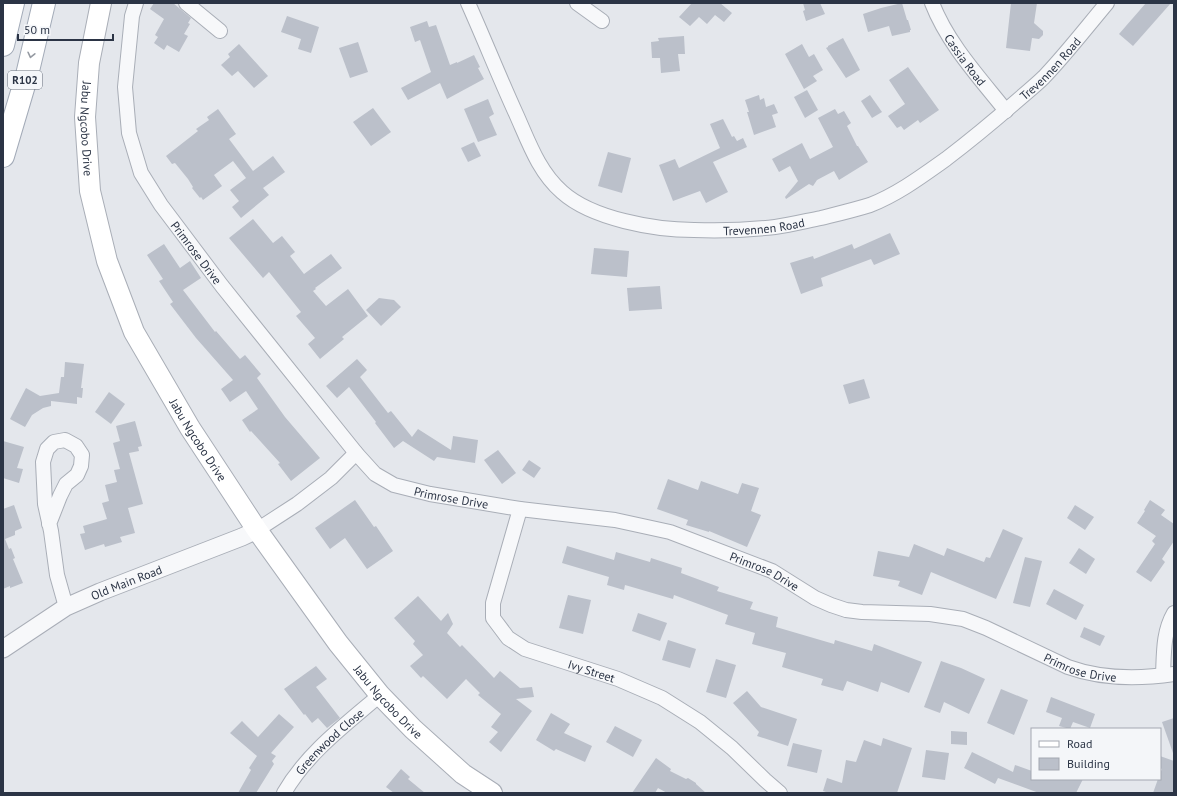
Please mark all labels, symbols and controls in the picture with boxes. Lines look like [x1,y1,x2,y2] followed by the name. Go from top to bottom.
[18,16,113,42] scale bar
[24,22,50,37] text: 50 m
[942,31,990,88] street label: Cassia Road
[1016,34,1084,103] street label: Trevennen Road
[28,51,36,58] one-way arrow
[8,71,42,89] road number: R102
[77,80,96,176] street label: Jabu Ngcobo Drive
[723,214,806,238] street label: Trevennen Road
[168,218,225,287] street label: Primrose Drive
[166,395,230,484] street label: Jabu Ngcobo Drive
[413,483,490,511] street label: Primrose Drive
[728,548,802,594] street label: Primrose Drive
[88,561,164,603] street label: Old Main Road
[1042,649,1117,684] street label: Primrose Drive
[566,656,617,685] street label: Ivy Street
[350,661,426,742] street label: Jabu Ngcobo Drive
[292,705,366,777] street label: Greenwood Close
[1031,728,1161,780] legend
[1067,736,1092,751] text: Road
[1067,756,1110,771] text: Building

